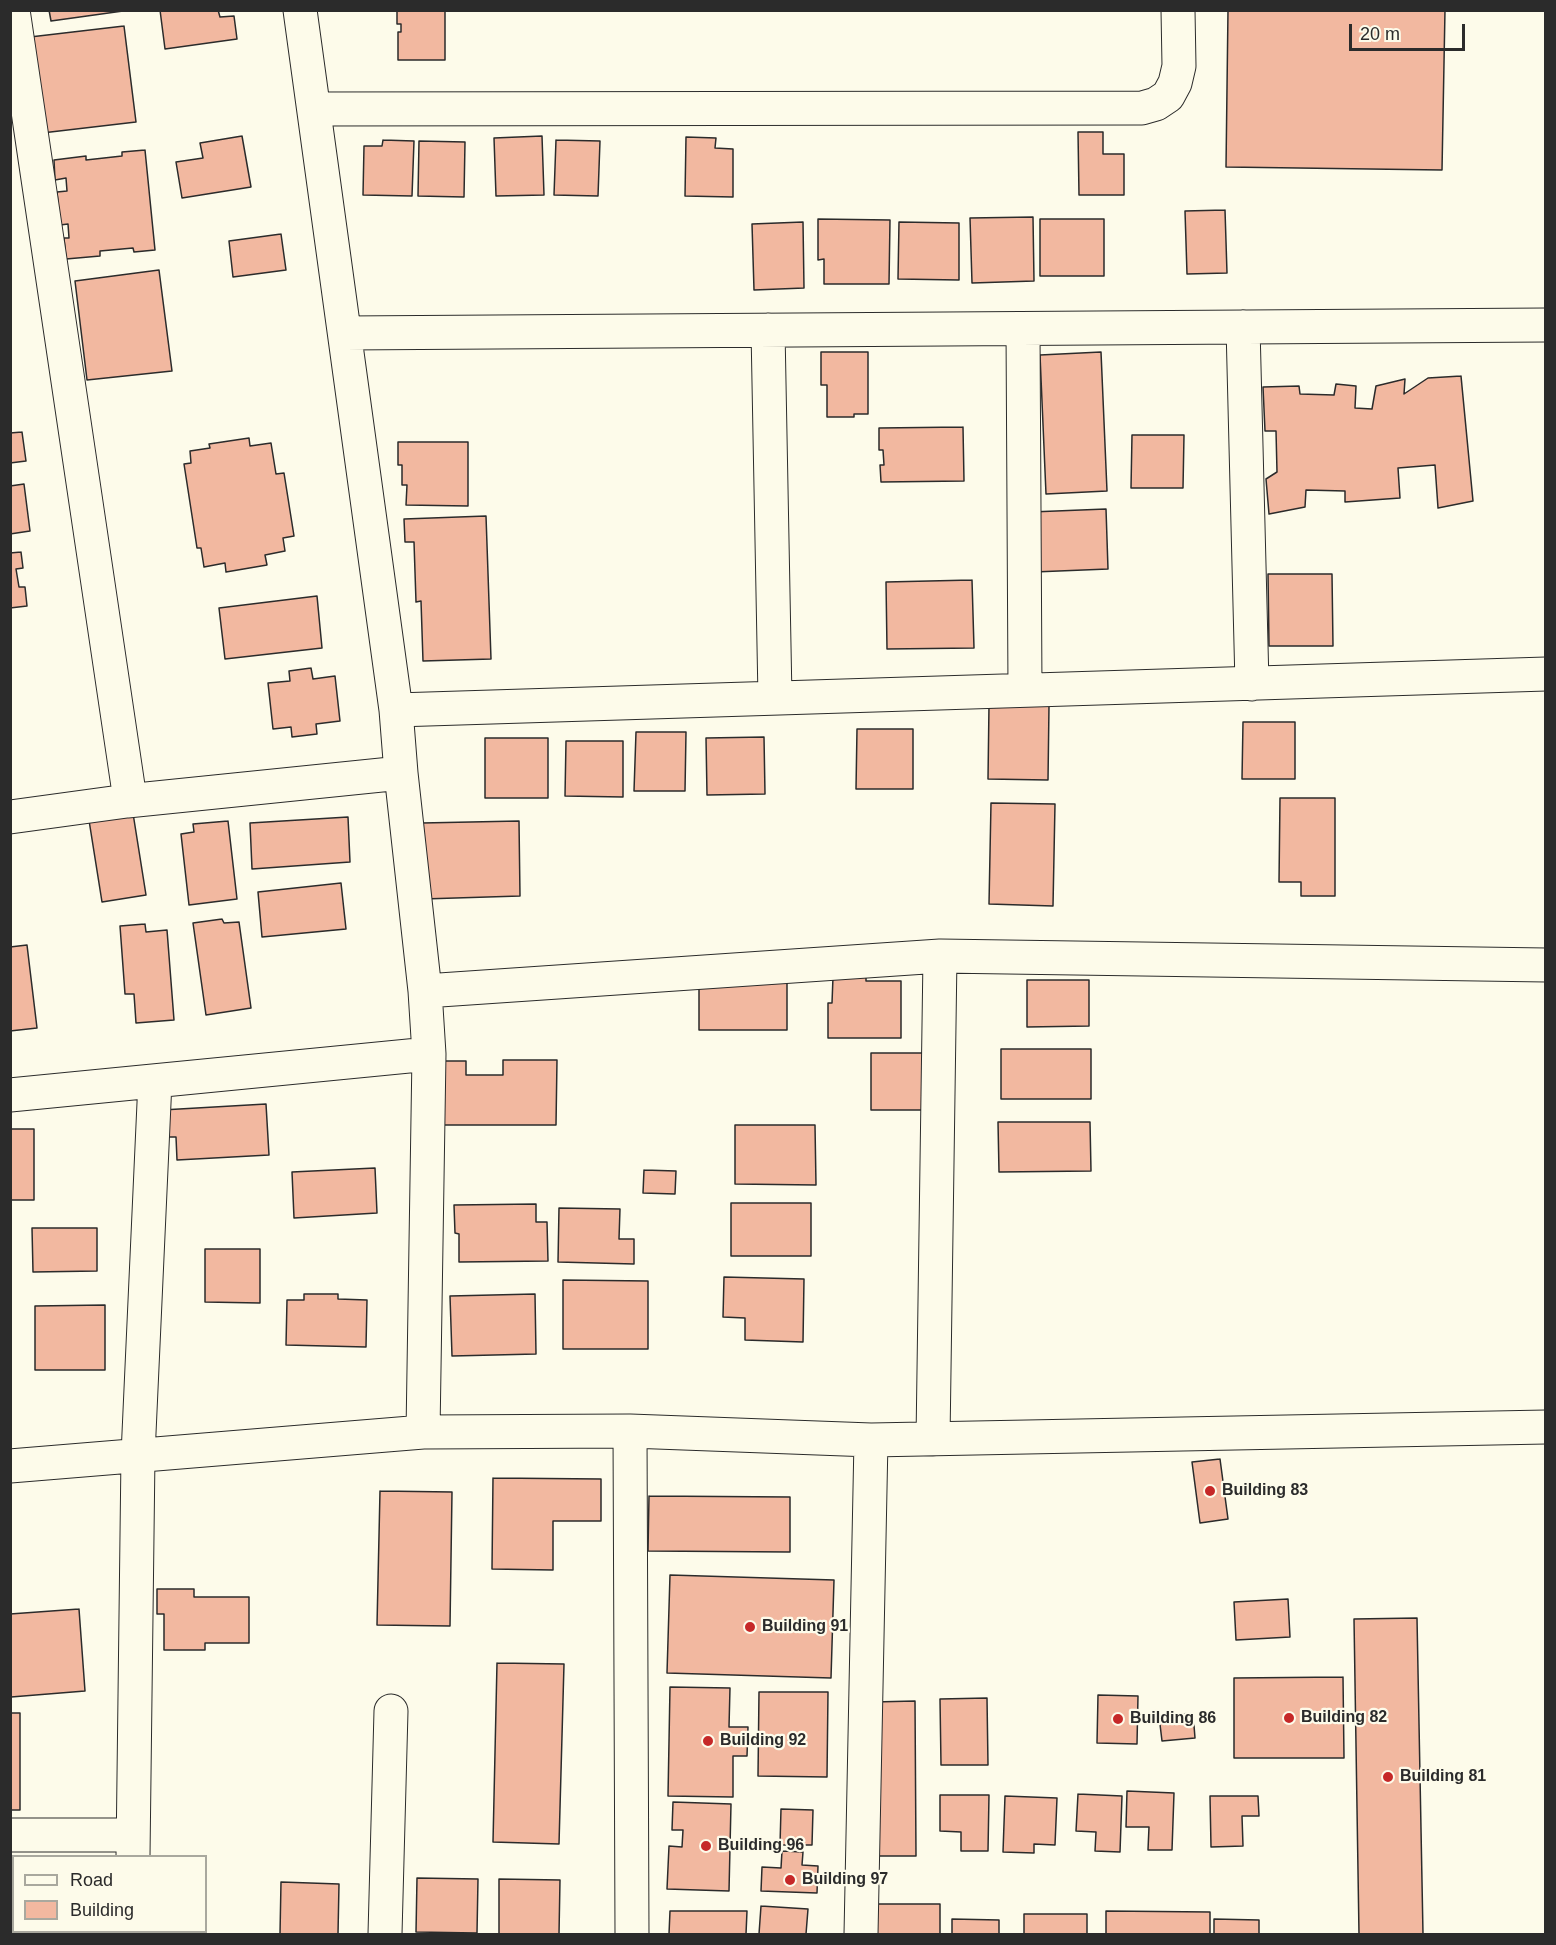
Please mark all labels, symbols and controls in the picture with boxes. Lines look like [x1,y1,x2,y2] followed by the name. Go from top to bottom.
[1352,12,1468,50] scale bar
[1360,24,1400,44] text: 20 m
[1222,1481,1308,1501] place label: Building 83
[1203,1484,1217,1498] marker: Building 83
[762,1617,848,1637] place label: Building 91
[743,1620,757,1634] marker: Building 91
[1301,1708,1387,1728] place label: Building 82
[1130,1709,1216,1729] place label: Building 86
[1282,1711,1296,1725] marker: Building 82
[1111,1712,1125,1726] marker: Building 86
[720,1731,806,1751] place label: Building 92
[701,1734,715,1748] marker: Building 92
[1400,1767,1486,1787] place label: Building 81
[1381,1770,1395,1784] marker: Building 81
[718,1836,804,1856] place label: Building 96
[699,1839,713,1853] marker: Building 96
[12,1855,207,1933] legend
[70,1870,113,1890] text: Road
[802,1870,888,1890] place label: Building 97
[783,1873,797,1887] marker: Building 97
[70,1900,134,1920] text: Building

